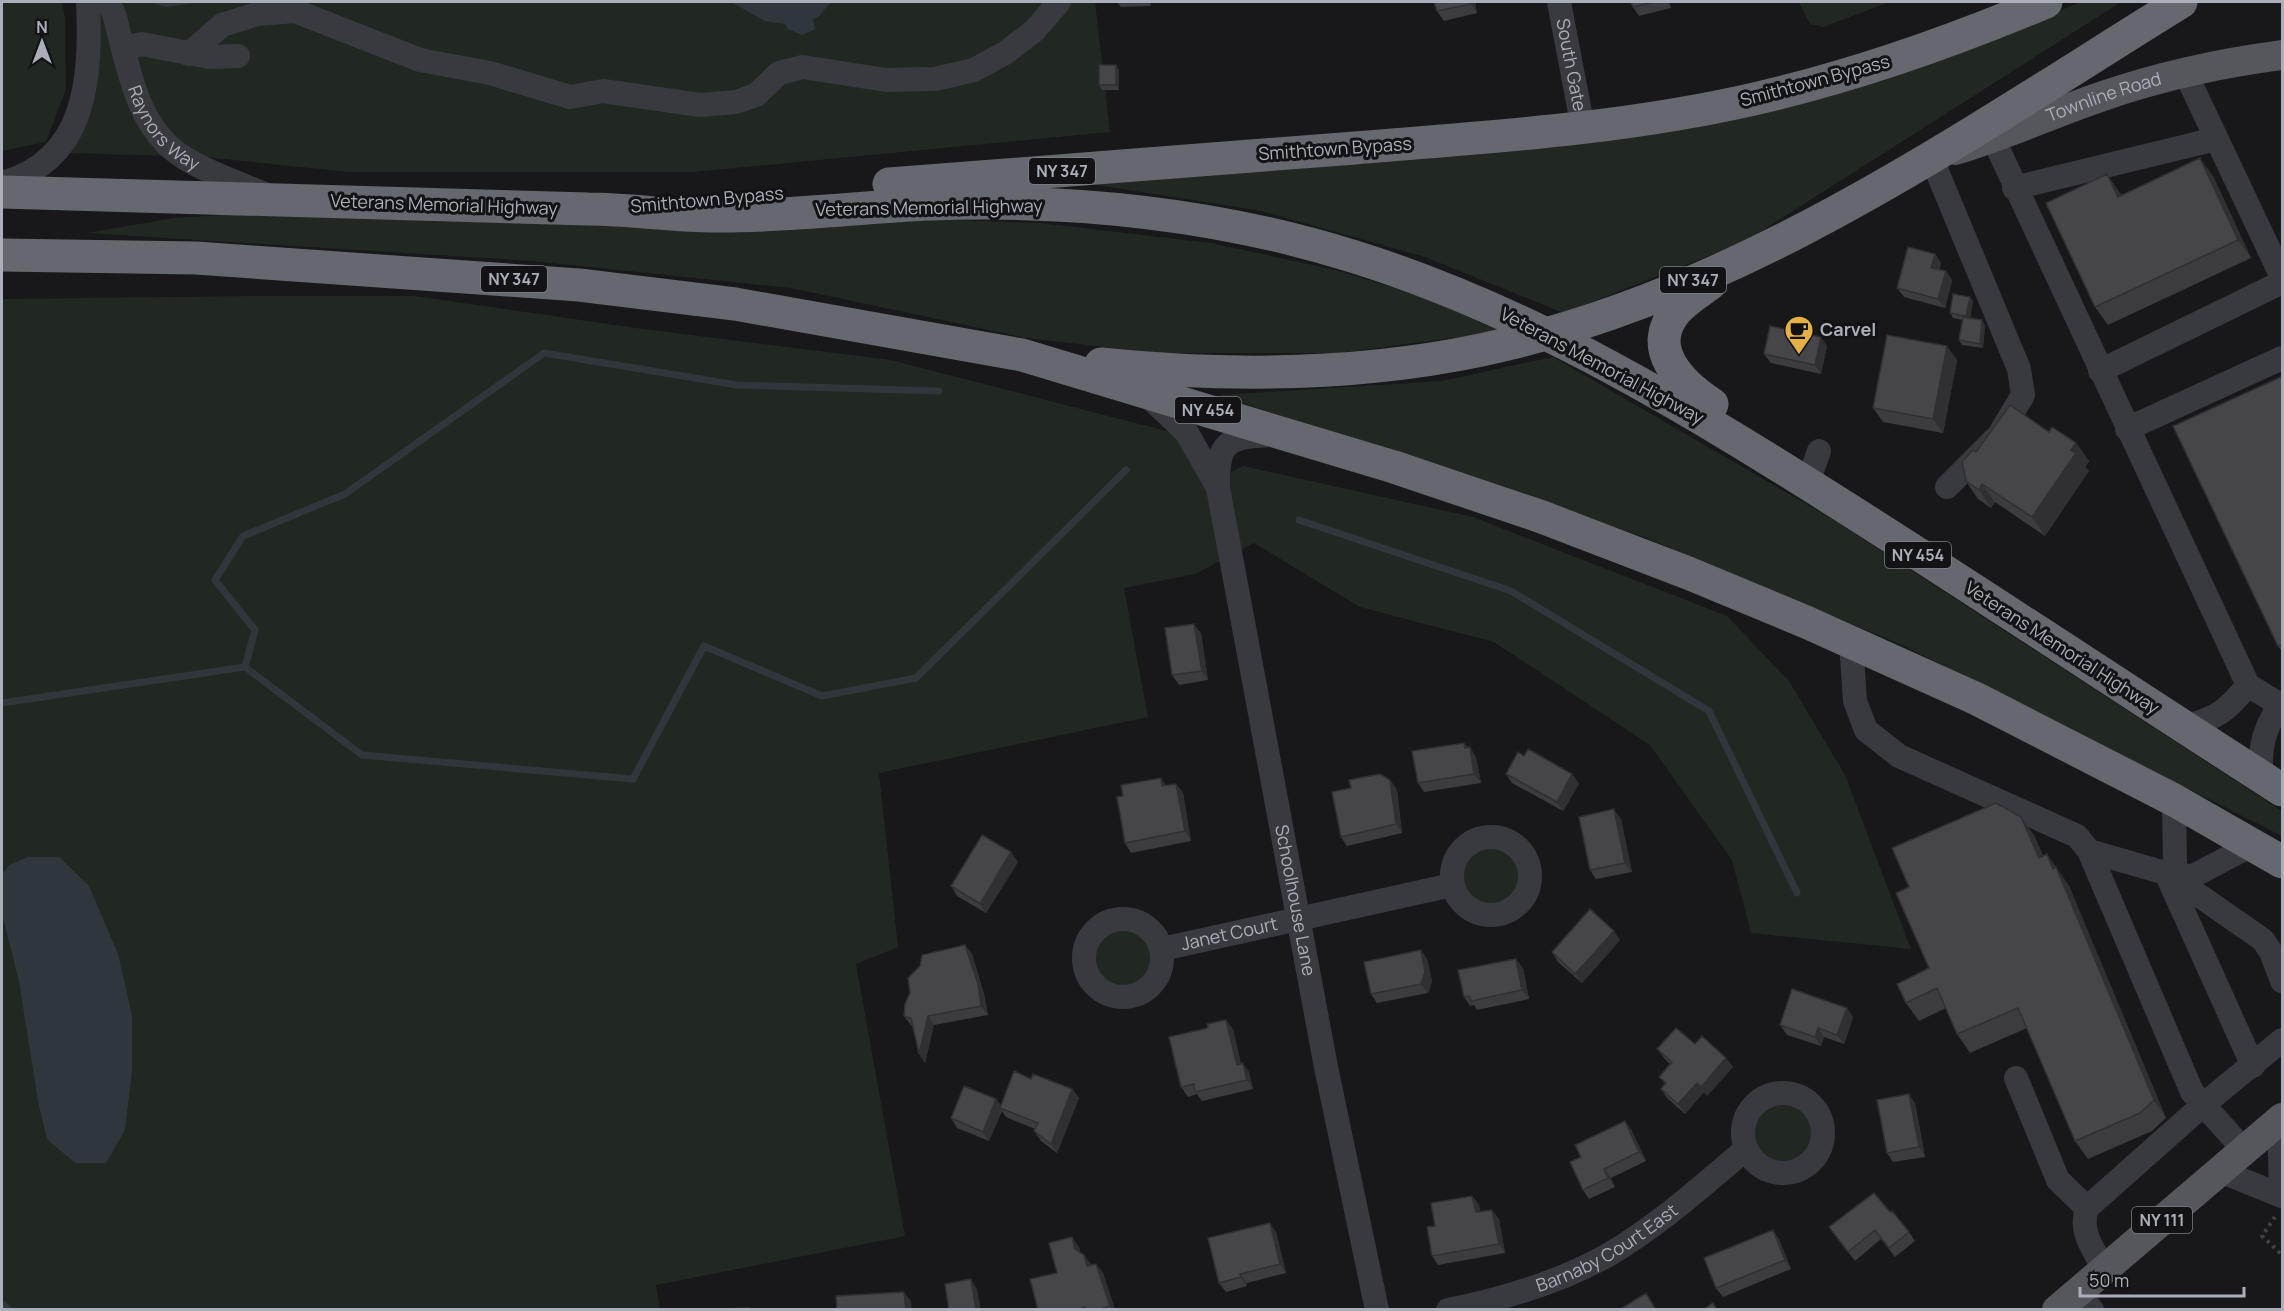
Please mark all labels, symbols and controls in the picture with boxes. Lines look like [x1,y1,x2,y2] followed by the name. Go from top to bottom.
[12,12,72,72] north arrow
[36,16,48,38] text: N
[1551,16,1593,113] street label: South Gate
[1737,49,1892,112] street label: Smithtown Bypass
[2042,66,2164,127] street label: Townline Road
[123,82,205,176] street label: Raynors Way
[1257,131,1412,165] street label: Smithtown Bypass
[1029,158,1095,184] road number: NY 347
[629,180,785,218] street label: Smithtown Bypass
[330,188,559,220] street label: Veterans Memorial Highway
[815,193,1043,221] street label: Veterans Memorial Highway
[481,266,547,292] road number: NY 347
[1660,267,1726,293] road number: NY 347
[1496,301,1709,429] street label: Veterans Memorial Highway
[1783,314,1815,356] cafe icon: Carvel
[1820,317,1876,341] place label: Carvel
[1175,397,1241,423] road number: NY 454
[1885,542,1951,568] road number: NY 454
[1961,575,2165,719] street label: Veterans Memorial Highway
[1270,823,1322,978] street label: Schoolhouse Lane
[1179,911,1280,955] street label: Janet Court
[1533,1198,1682,1297] street label: Barnaby Court East
[2132,1207,2192,1233] road number: NY 111
[2080,1260,2244,1298] scale bar
[2089,1268,2129,1292] text: 50 m

